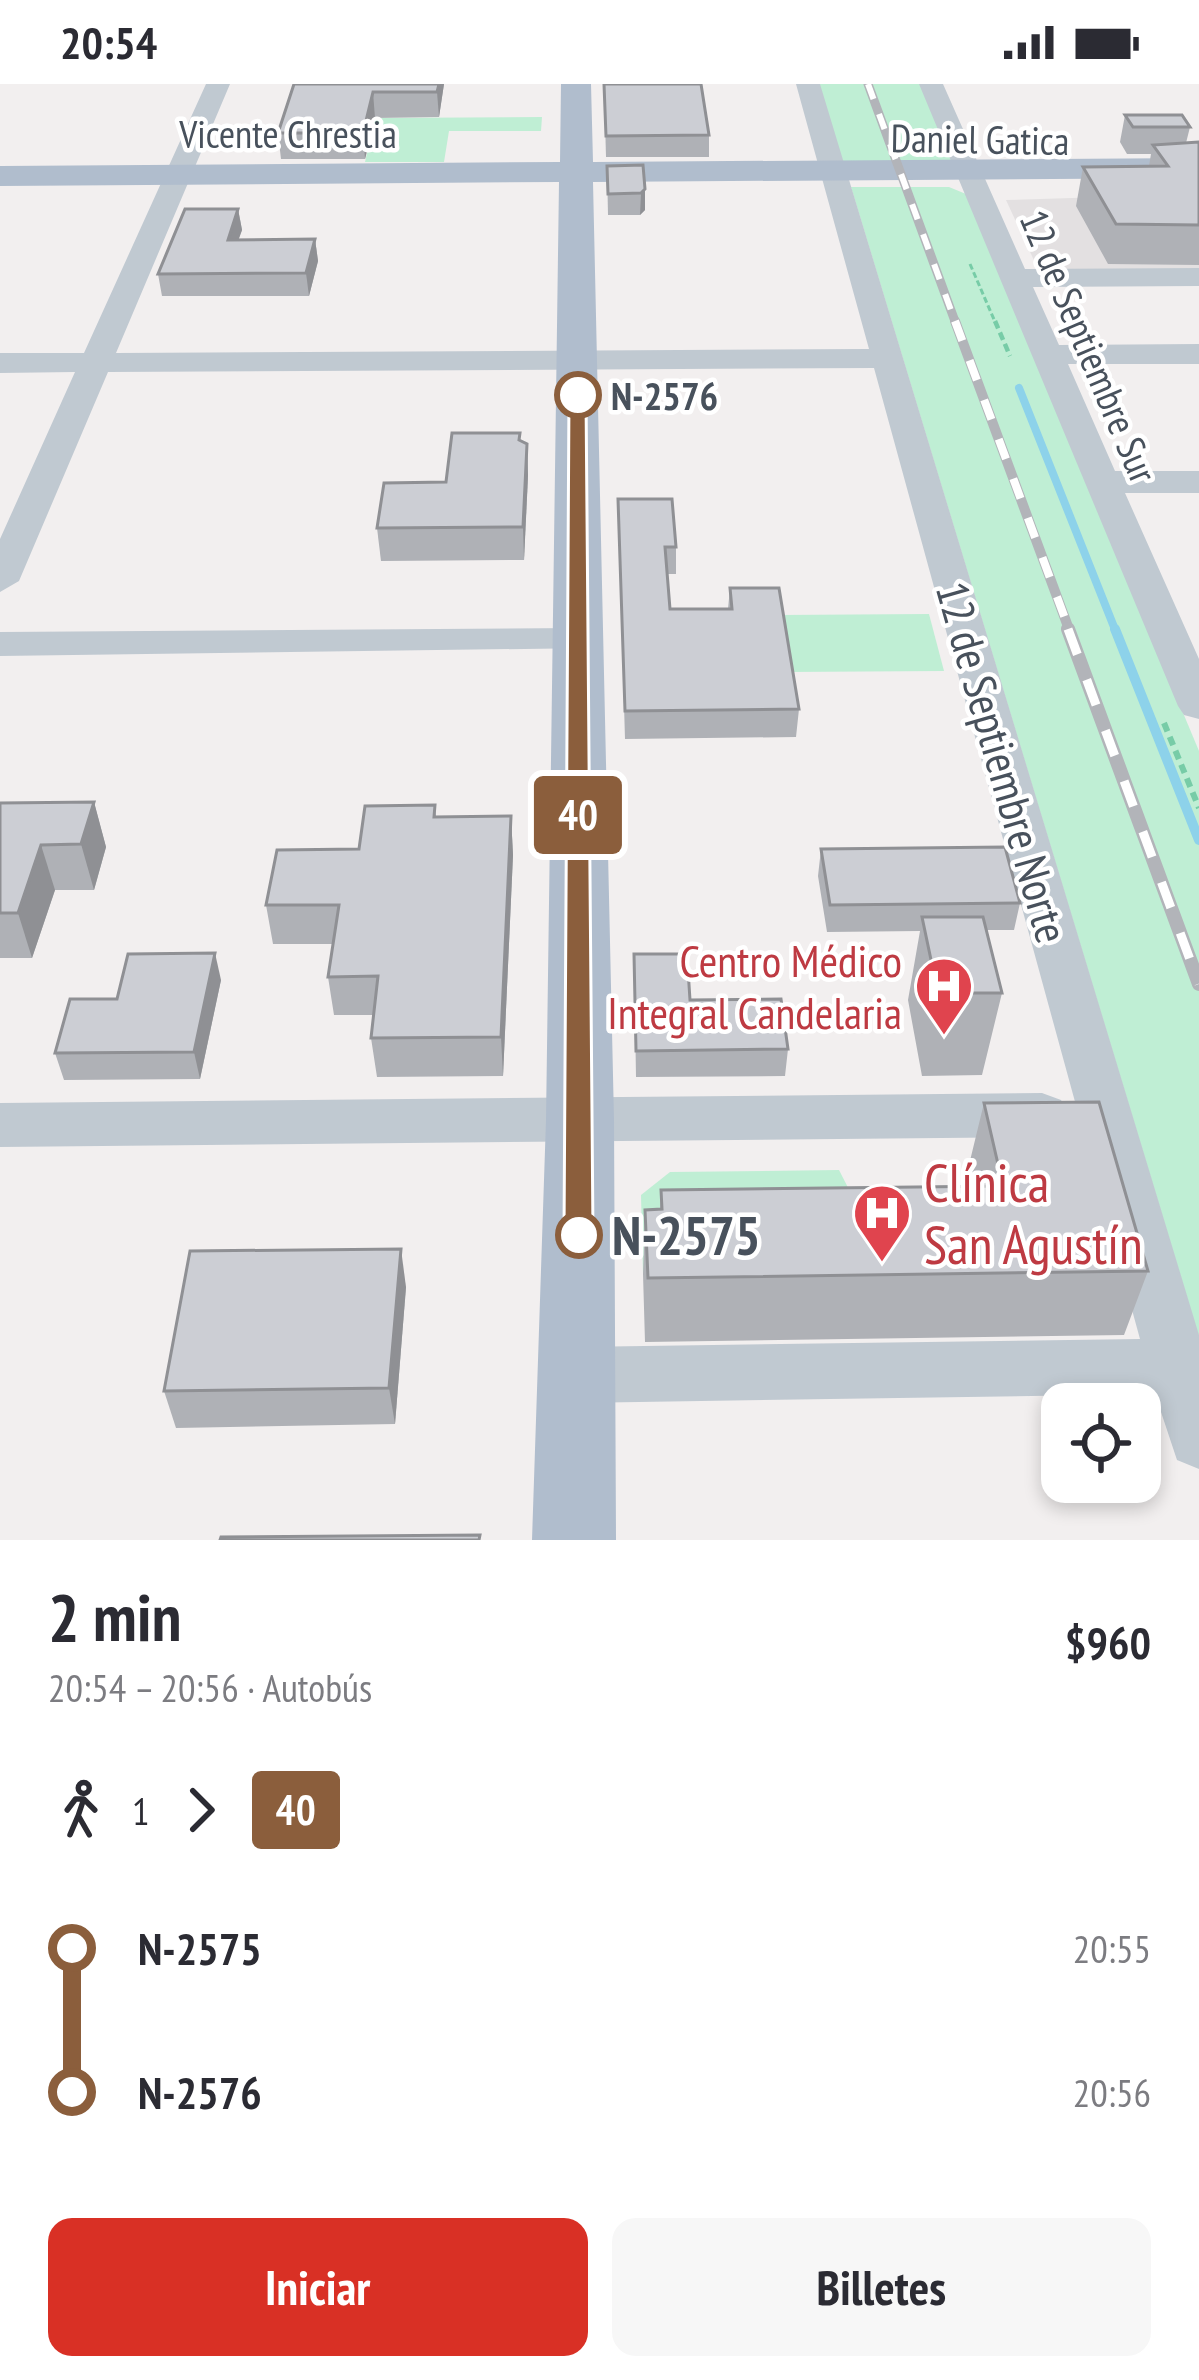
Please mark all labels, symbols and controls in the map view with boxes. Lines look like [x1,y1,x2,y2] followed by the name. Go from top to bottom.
[60,13,157,71] text: 20:54
[178,108,397,159] street label: Vicente Chrestia
[890,112,1070,166] street label: Daniel Gatica
[1009,202,1170,490] street label: 12 de Septiembre Sur
[611,370,718,421] place label: N-2576
[556,373,600,417] marker: N-2576
[924,575,1082,949] street label: 12 de Septiembre Norte
[524,776,632,854] line badge: 40
[558,787,598,842] text: 40
[607,931,902,1041] place label: Centro Médico Integral Candelaria
[913,955,975,1037] hospital icon: Centro Médico Integral Candelaria
[924,1147,1143,1279] place label: Clínica San Agustín
[851,1182,913,1264] hospital icon: Clínica San Agustín
[612,1200,761,1270] place label: N-2575
[557,1213,601,1257] marker: N-2575
[1041,1383,1161,1503] map controls
[1041,1383,1161,1503] button: locate
[48,1574,181,1659] text: 2 min
[1065,1613,1151,1671] text: $960
[48,1662,372,1713] text: 20:54 – 20:56 · Autobús
[48,1777,114,1843] icon: walk
[168,1777,234,1843] icon: forward
[276,1782,316,1837] text: 40
[132,1785,150,1836] text: 1
[138,1919,262,1977] text: N-2575
[1073,1923,1151,1974] text: 20:55
[138,2063,262,2121] text: N-2576
[1073,2067,1151,2118] text: 20:56
[48,2218,588,2356] button: Iniciar
[612,2218,1151,2356] button: Billetes

